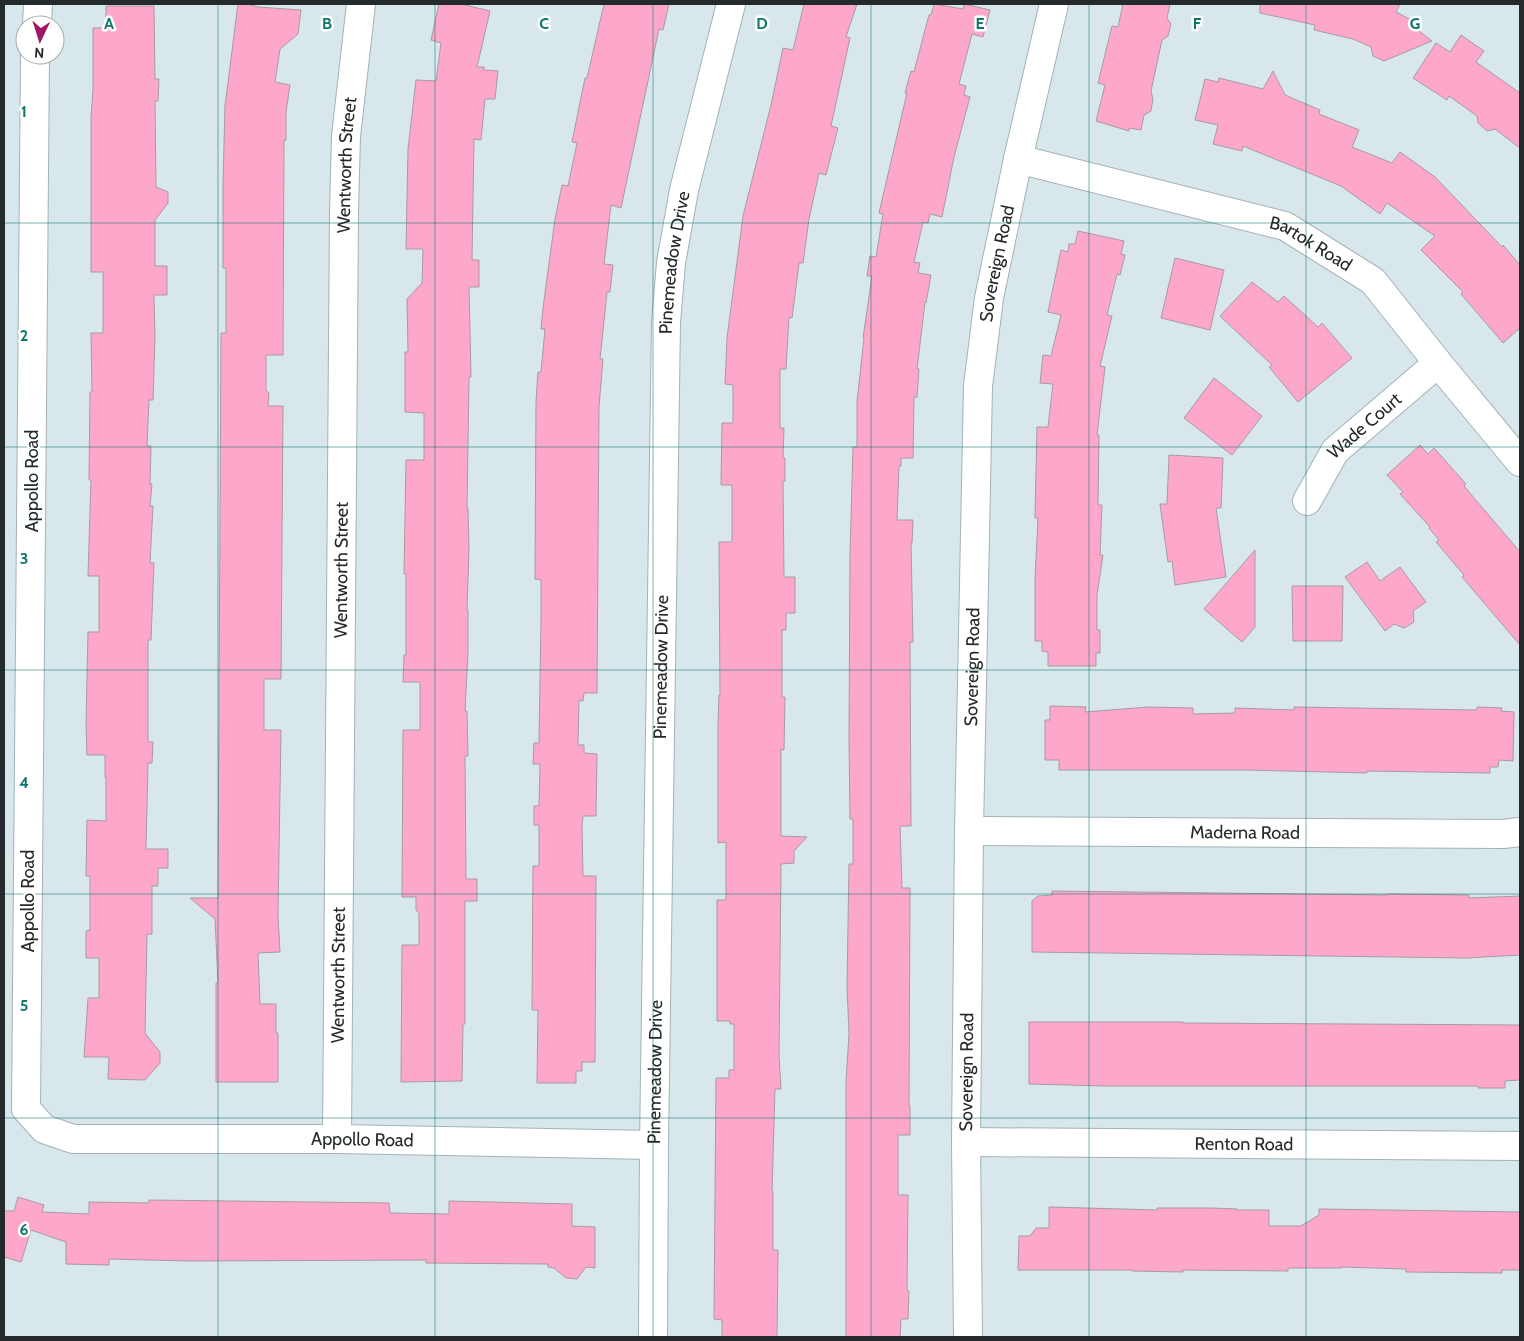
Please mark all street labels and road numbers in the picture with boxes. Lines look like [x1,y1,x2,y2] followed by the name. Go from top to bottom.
[333,96,361,233] street label: Wentworth Street
[655,189,695,334] street label: Pinemeadow Drive
[975,203,1019,323] street label: Sovereign Road
[1267,212,1356,276] street label: Bartok Road
[1323,388,1406,464] street label: Wade Court
[21,430,43,532] street label: Appollo Road
[330,502,353,638] street label: Wentworth Street
[649,595,673,739] street label: Pinemeadow Drive
[960,607,985,727] street label: Sovereign Road
[1190,821,1300,844] street label: Maderna Road
[17,850,39,952] street label: Appollo Road
[327,907,350,1043] street label: Wentworth Street
[643,1000,667,1144] street label: Pinemeadow Drive
[955,1012,978,1132] street label: Sovereign Road
[311,1128,414,1151] street label: Appollo Road
[1195,1133,1293,1155] street label: Renton Road

